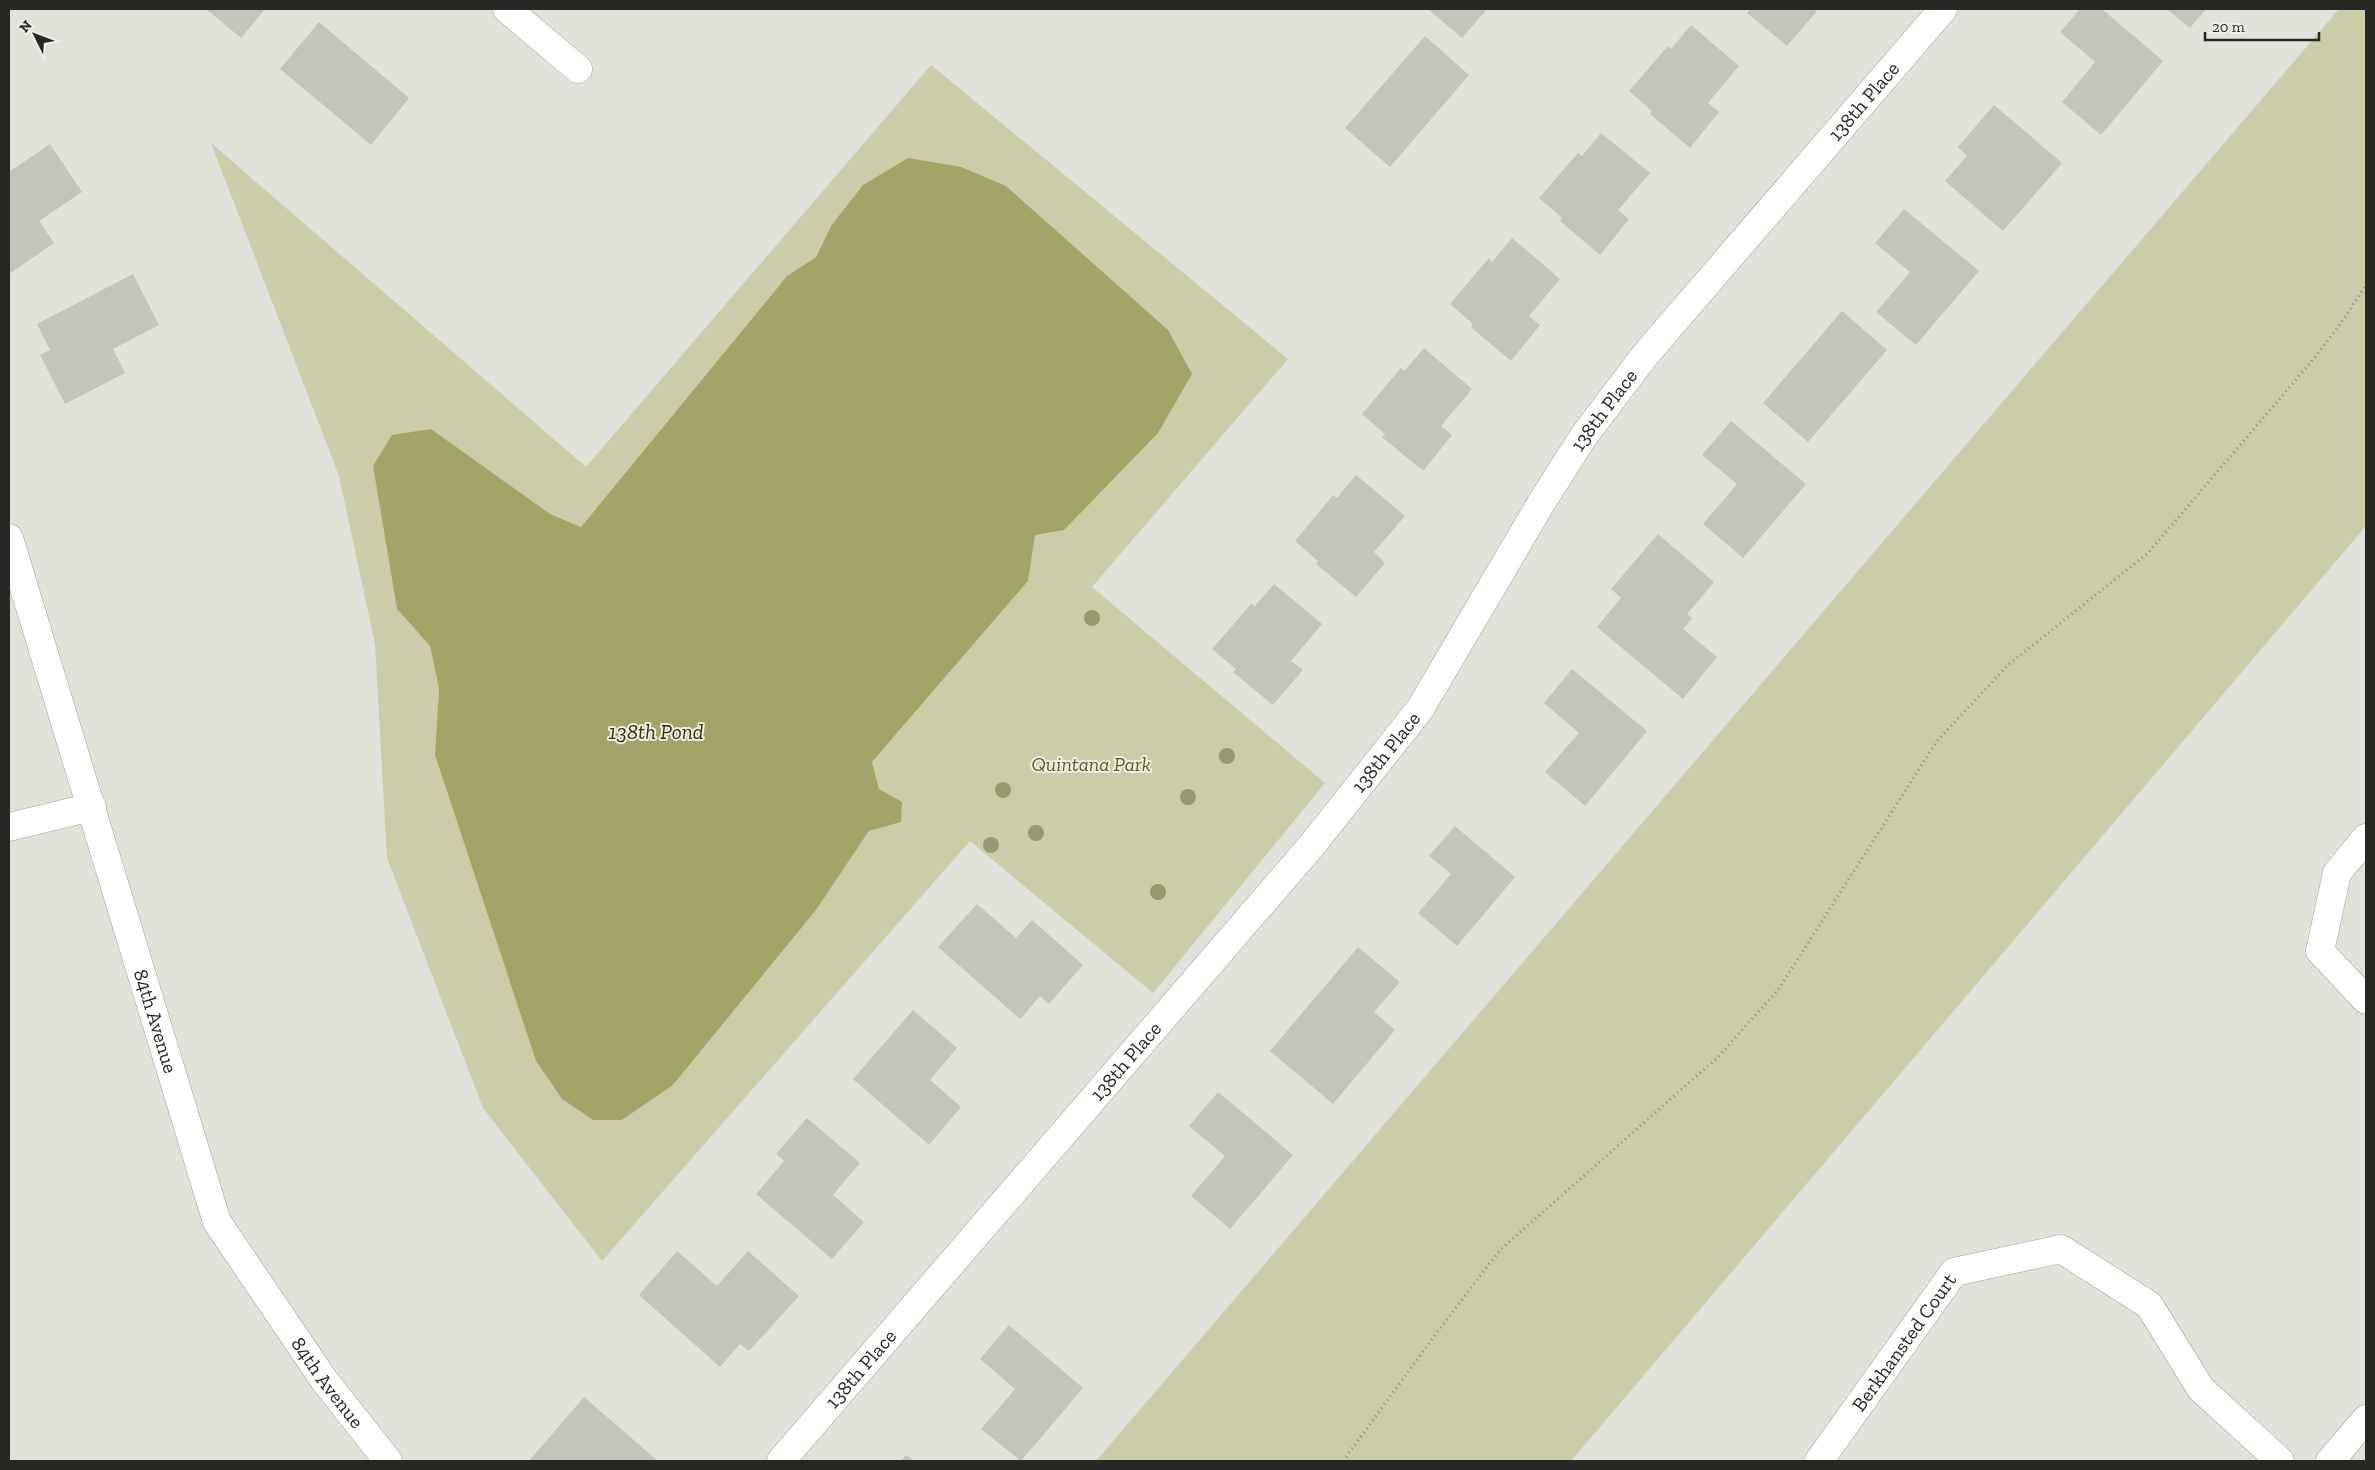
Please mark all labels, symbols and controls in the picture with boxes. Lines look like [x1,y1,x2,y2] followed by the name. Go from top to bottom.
[10,10,60,60] north arrow
[2205,10,2319,42] scale bar
[16,17,36,36] text: N
[2212,18,2245,36] text: 20 m
[1823,57,1904,145] street label: 138th Place
[1565,364,1642,455] street label: 138th Place
[1346,707,1425,797] street label: 138th Place
[608,719,704,744] water label: 138th Pond
[1031,752,1151,776] park label: Quintana Park
[129,966,183,1076] street label: 84th Avenue
[1085,1017,1166,1105] street label: 138th Place
[1846,1268,1962,1416] street label: Berkhansted Court
[820,1324,901,1413] street label: 138th Place
[286,1332,369,1433] street label: 84th Avenue

